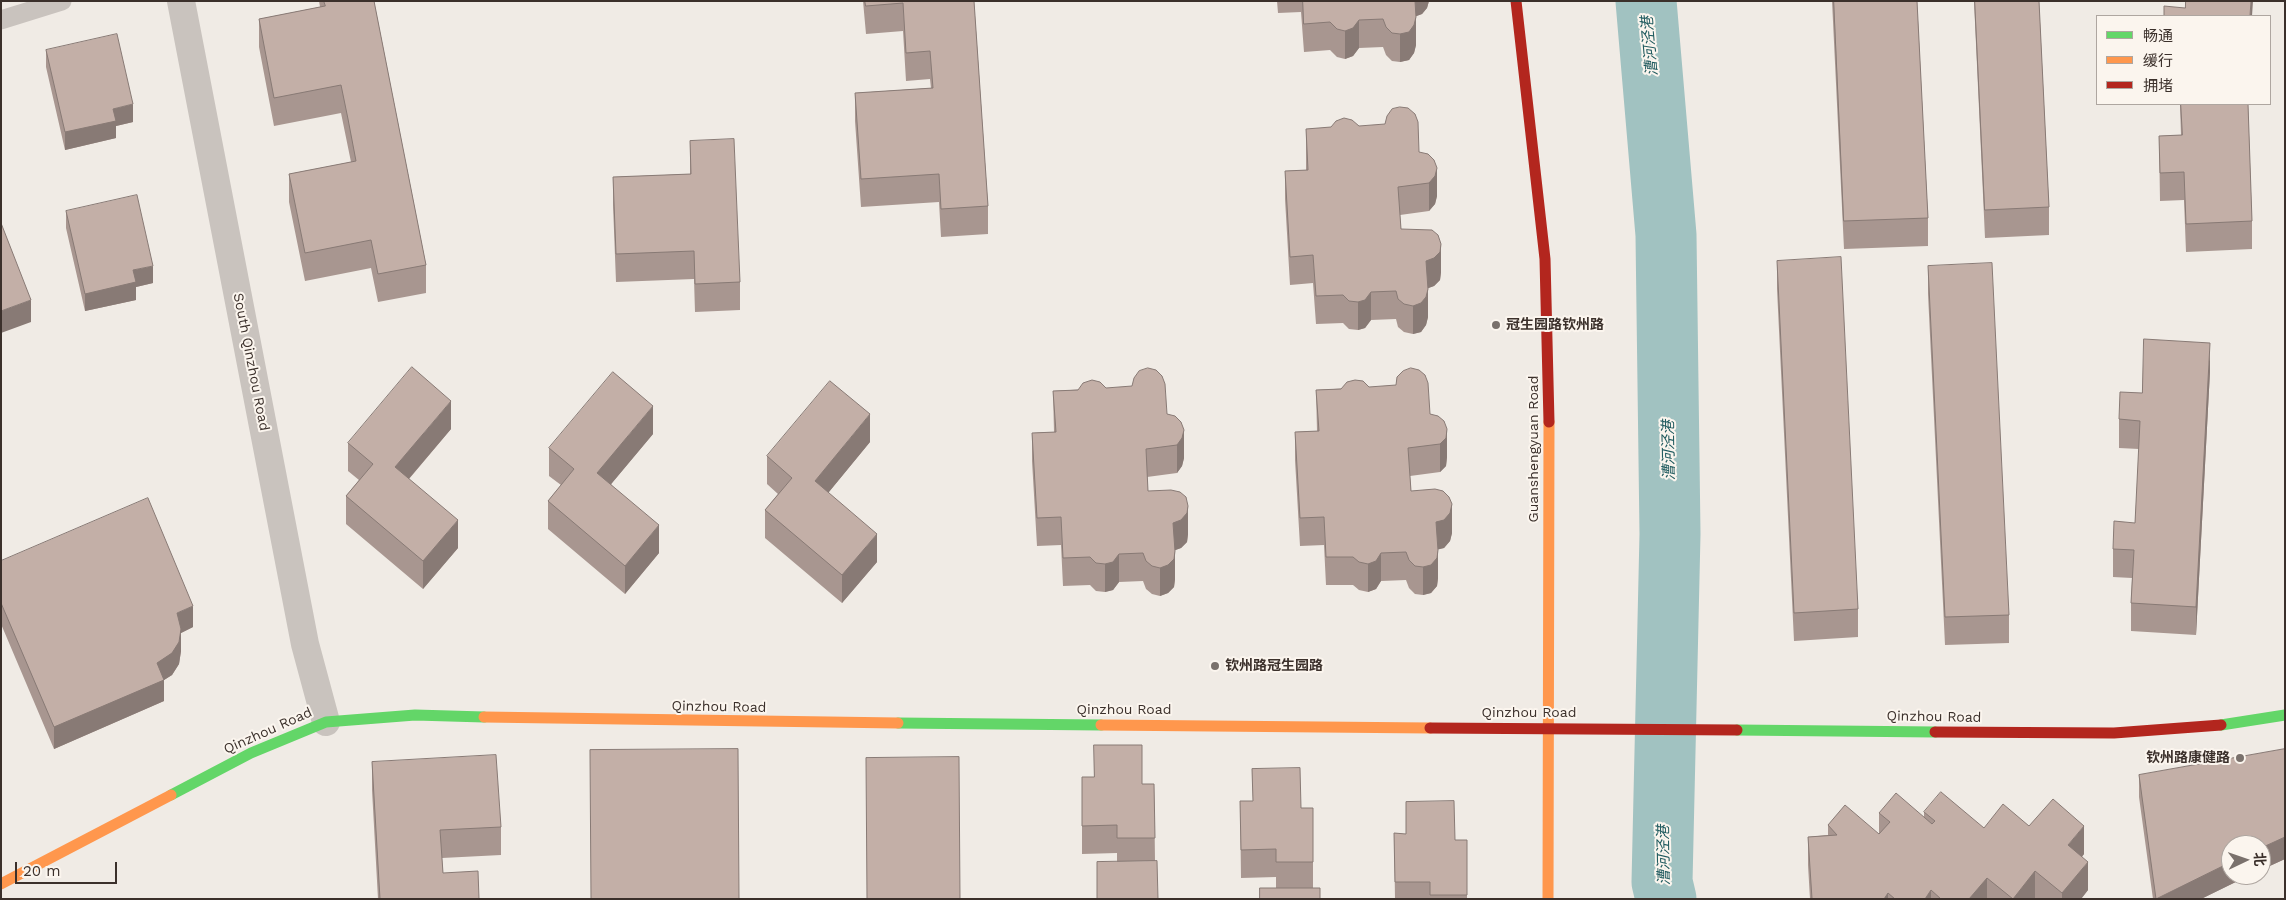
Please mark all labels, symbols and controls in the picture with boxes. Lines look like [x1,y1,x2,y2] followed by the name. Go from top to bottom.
[1638,15,1662,77] water label: 漕河泾港
[2096,15,2271,105] legend
[2143,27,2173,45] text: 畅通
[2143,52,2173,70] text: 缓行
[2143,77,2173,95] text: 拥堵
[229,292,273,432] street label: South Qinzhou Road
[1506,317,1604,333] place label: 冠生园路钦州路
[1490,319,1502,331] marker: 冠生园路钦州路
[1526,376,1542,522] street label: Guanshengyuan Road
[1659,420,1679,480] water label: 漕河泾港
[1225,658,1323,674] place label: 钦州路冠生园路
[1209,660,1221,672] marker: 钦州路冠生园路
[671,698,767,716] street label: Qinzhou Road
[1077,702,1171,718] street label: Qinzhou Road
[221,704,315,758] street label: Qinzhou Road
[1482,705,1576,721] street label: Qinzhou Road
[1886,708,1982,726] street label: Qinzhou Road
[2146,750,2230,766] place label: 钦州路康健路
[2234,752,2246,764] marker: 钦州路康健路
[1654,825,1674,885] water label: 漕河泾港
[2221,835,2271,885] north arrow
[18,852,120,884] scale bar
[2252,852,2268,867] text: 北
[23,862,61,880] text: 20 m

